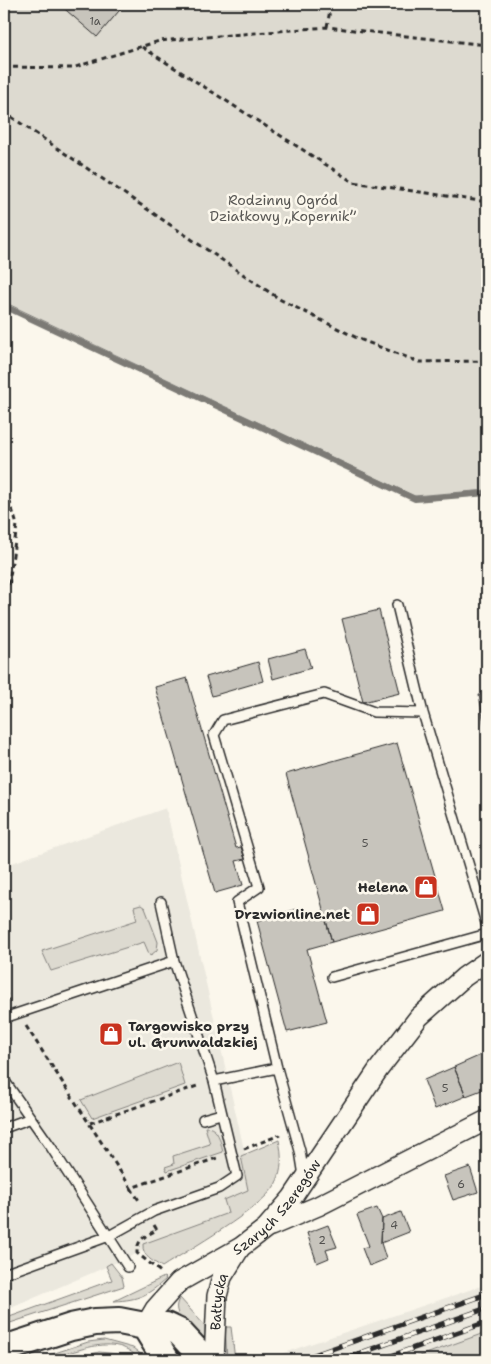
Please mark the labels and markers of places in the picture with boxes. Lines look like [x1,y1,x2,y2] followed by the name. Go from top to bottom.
[413,874,439,900] shop icon: Helena
[358,878,408,896] place label: Helena
[355,901,381,927] shop icon: Drzwionline.net
[234,905,350,923] place label: Drzwionline.net
[128,1017,258,1051] place label: Targowisko przy ul. Grunwaldzkiej
[98,1021,124,1047] shop icon: Targowisko przy ul. Grunwaldzkiej

